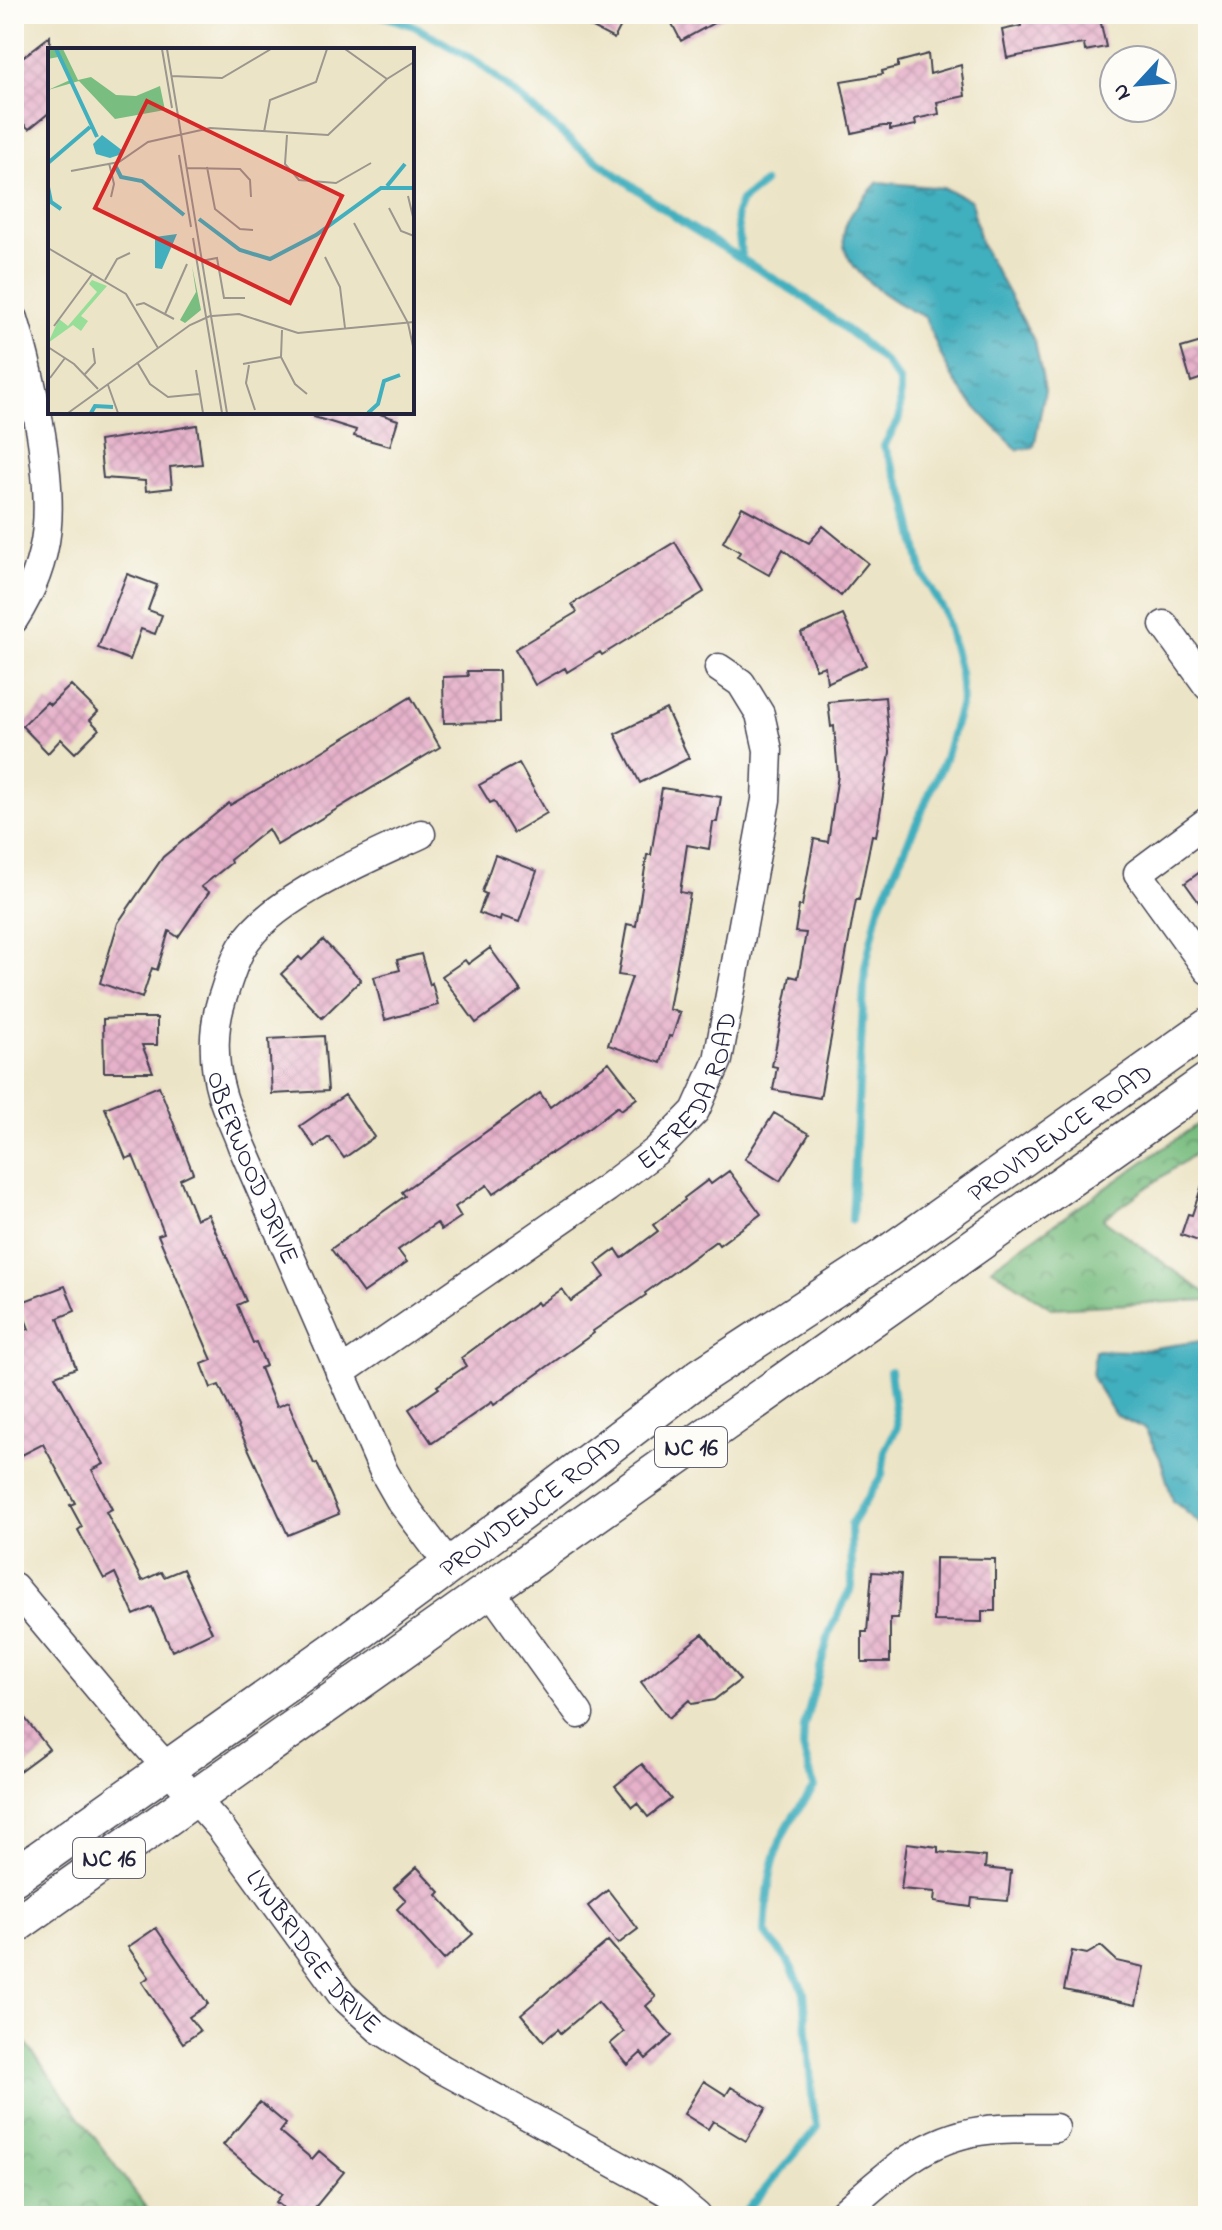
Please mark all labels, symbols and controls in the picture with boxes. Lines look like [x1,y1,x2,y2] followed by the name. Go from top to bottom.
[1098,44,1178,124] north arrow
[48,48,414,414] inset map
[1105,78,1140,105] text: N
[630,1009,748,1181] street label: ELFREDA ROAD
[961,1056,1162,1214] street label: PROVIDENCE ROAD
[195,1068,307,1271] street label: OBERWOOD DRIVE
[433,1427,631,1589] street label: PROVIDENCE ROAD
[655,1427,727,1467] road number: NC 16
[73,1838,145,1878] road number: NC 16
[235,1862,389,2044] street label: LYNBRIDGE DRIVE

